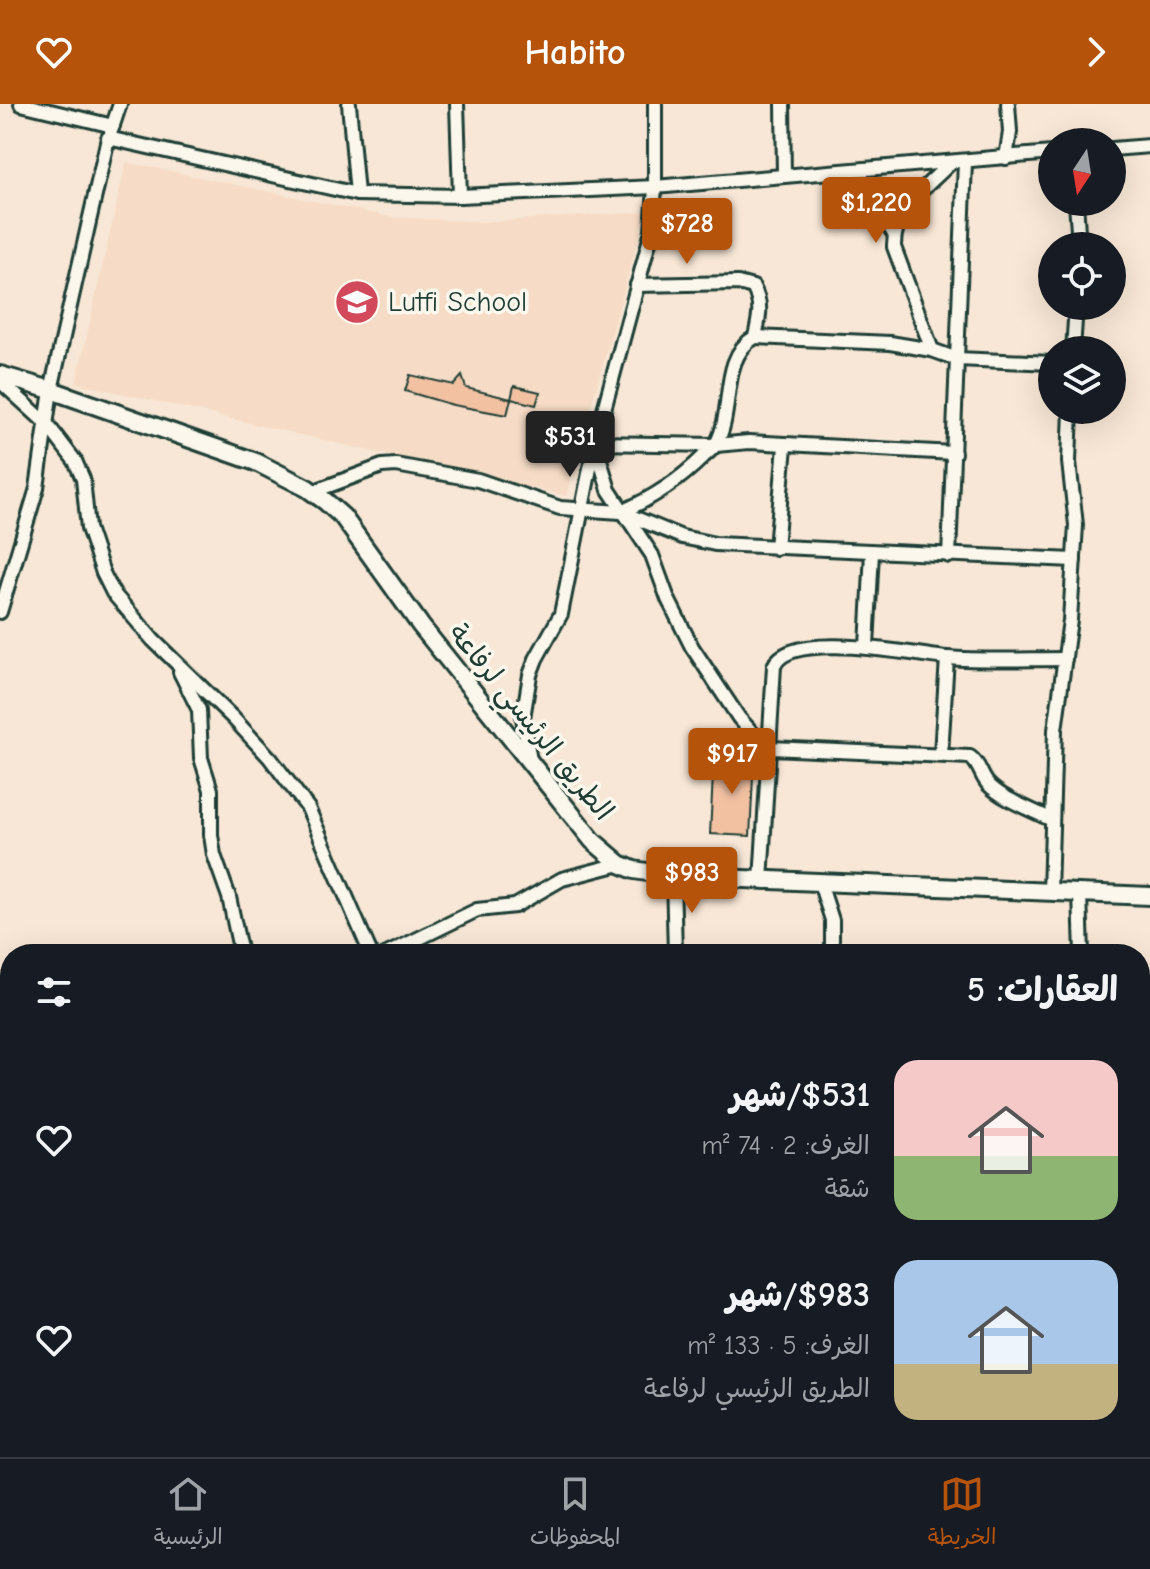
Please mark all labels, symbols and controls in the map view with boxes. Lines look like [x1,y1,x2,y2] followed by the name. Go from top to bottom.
[32,30,76,74] icon: heart
[1074,30,1118,74] icon: forward
[524,32,626,73] text: Habito
[1038,128,1126,216] north arrow
[1038,128,1126,424] map controls
[811,177,941,245] pin: $1,220
[840,188,912,218] text: $1,220
[640,198,734,266] pin: $728
[660,209,714,239] text: $728
[1038,232,1126,320] button: locate
[333,278,381,326] school or university icon: Lutfi School
[388,286,527,318] place label: Lutfi School
[1038,336,1126,424] button: layers
[523,411,617,479] pin: $531
[544,422,596,452] text: $531
[436,617,620,832] street label: الطريق الرئيسي لرفاعة
[685,728,779,796] pin: $917
[706,739,758,769] text: $917
[645,847,739,915] pin: $983
[664,858,720,888] text: $983
[32,970,76,1014] icon: filters
[967,970,1118,1010] text: العقارات: 5
[730,1075,870,1115] text: $531/شهر
[958,1092,1054,1188] icon: home
[32,1118,76,1162] icon: heart
[702,1131,870,1161] text: الغرف: 2 · 74 m²
[825,1174,870,1204] text: شقة
[726,1275,870,1315] text: $983/شهر
[958,1292,1054,1388] icon: home
[32,1318,76,1362] icon: heart
[687,1331,870,1361] text: الغرف: 5 · 133 m²
[644,1374,870,1404] text: الطريق الرئيسي لرفاعة
[154,1472,223,1556] tab: الرئيسية
[530,1472,621,1556] tab: المحفوظات
[928,1472,996,1556] tab: الخريطة

